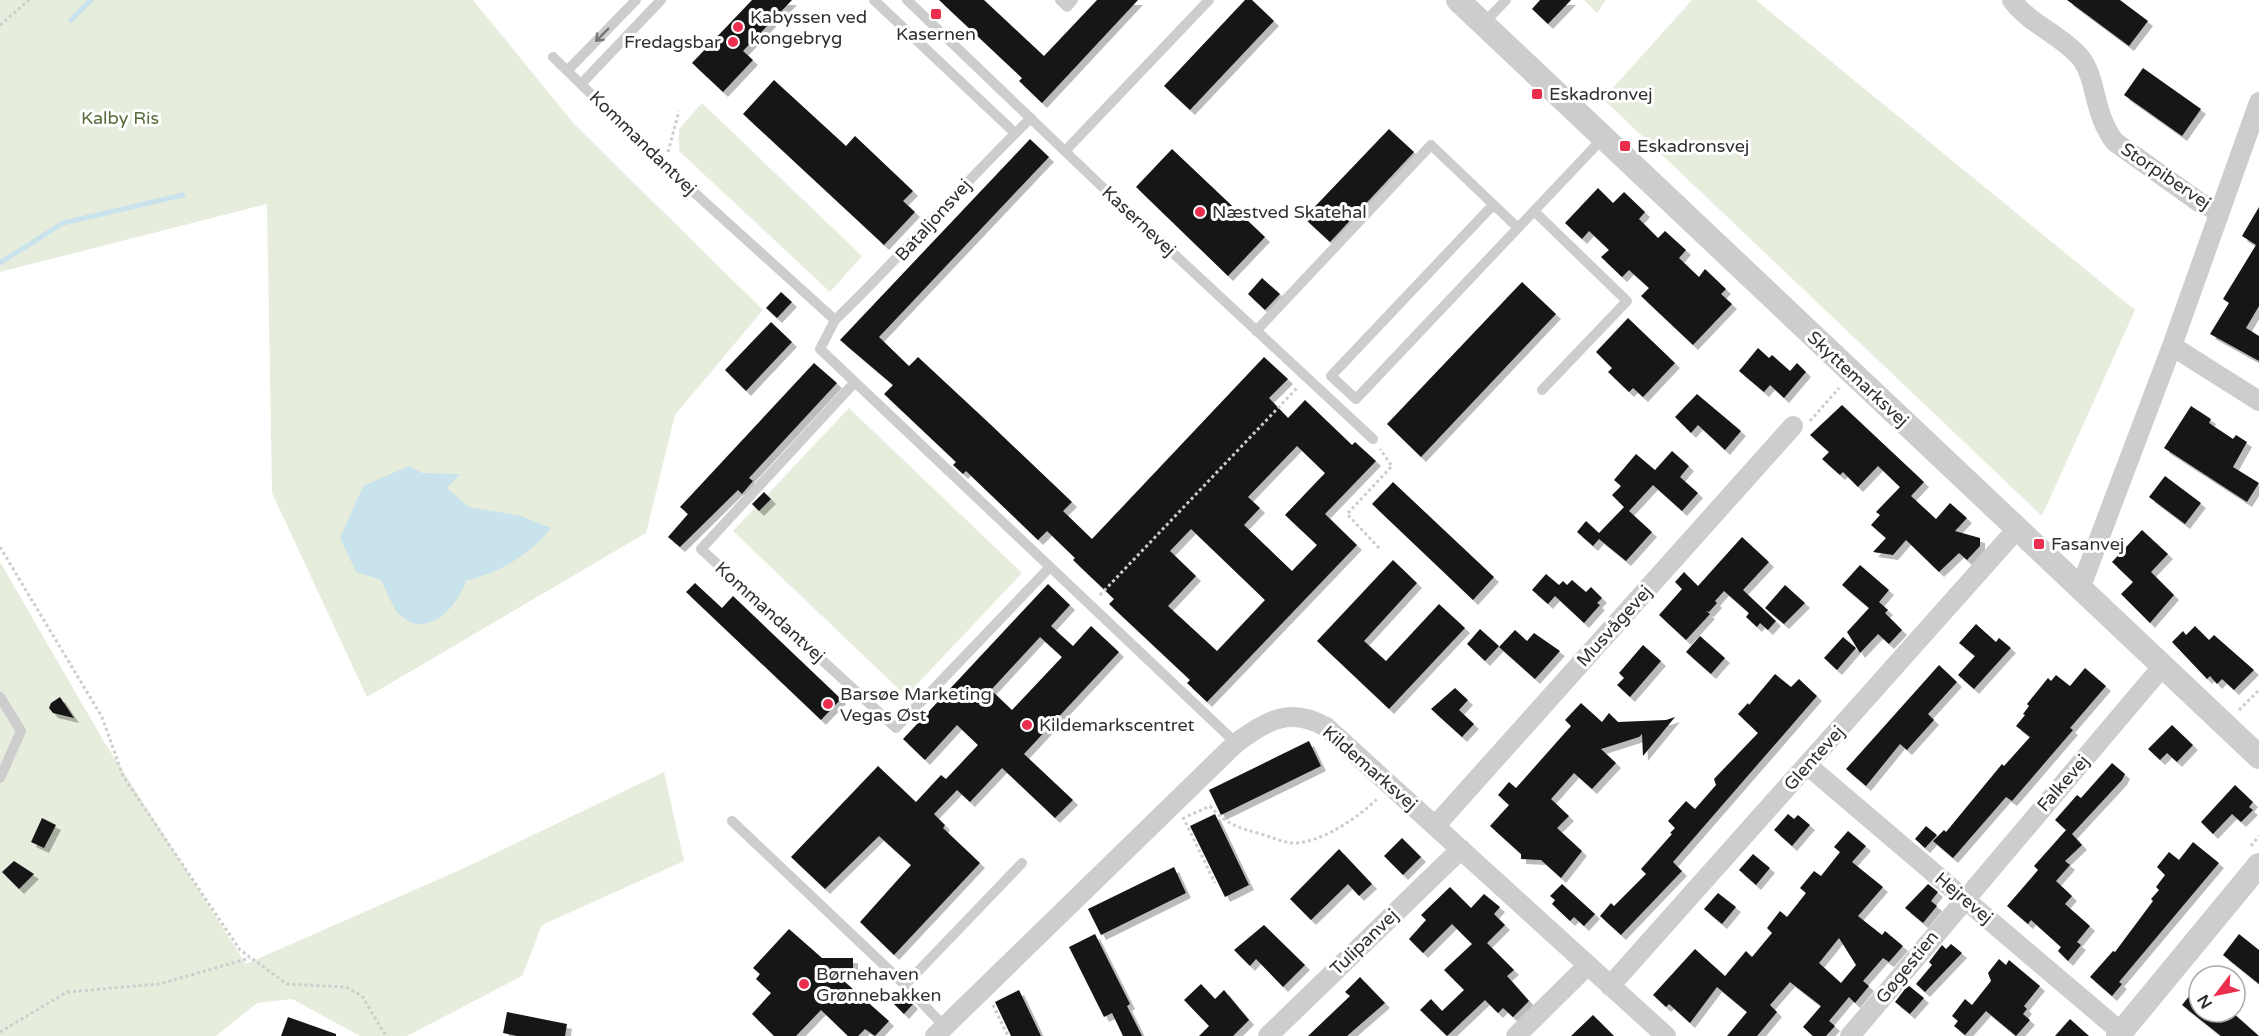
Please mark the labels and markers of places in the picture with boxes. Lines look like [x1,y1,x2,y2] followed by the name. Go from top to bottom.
[750,6,867,49] place label: Kabyssen ved kongebryg
[929,7,943,21] marker: Kasernen
[731,20,745,34] marker: Kabyssen ved kongebryg
[896,23,976,45] place label: Kasernen
[624,31,721,53] place label: Fredagsbar
[726,35,740,49] marker: Fredagsbar
[1549,83,1653,105] place label: Eskadronvej
[1530,87,1544,101] marker: Eskadronvej
[1637,135,1749,157] place label: Eskadronsvej
[1618,139,1632,153] marker: Eskadronsvej
[1212,201,1367,223] place label: Næstved Skatehal
[1193,205,1207,219] marker: Næstved Skatehal
[2051,533,2124,555] place label: Fasanvej
[2032,537,2046,551] marker: Fasanvej
[840,683,992,726] place label: Barsøe Marketing Vegas Øst
[821,697,835,711] marker: Barsøe Marketing Vegas Øst
[1039,714,1195,736] place label: Kildemarkscentret
[1020,718,1034,732] marker: Kildemarkscentret
[816,963,941,1006] place label: Børnehaven Grønnebakken
[797,977,811,991] marker: Børnehaven Grønnebakken

